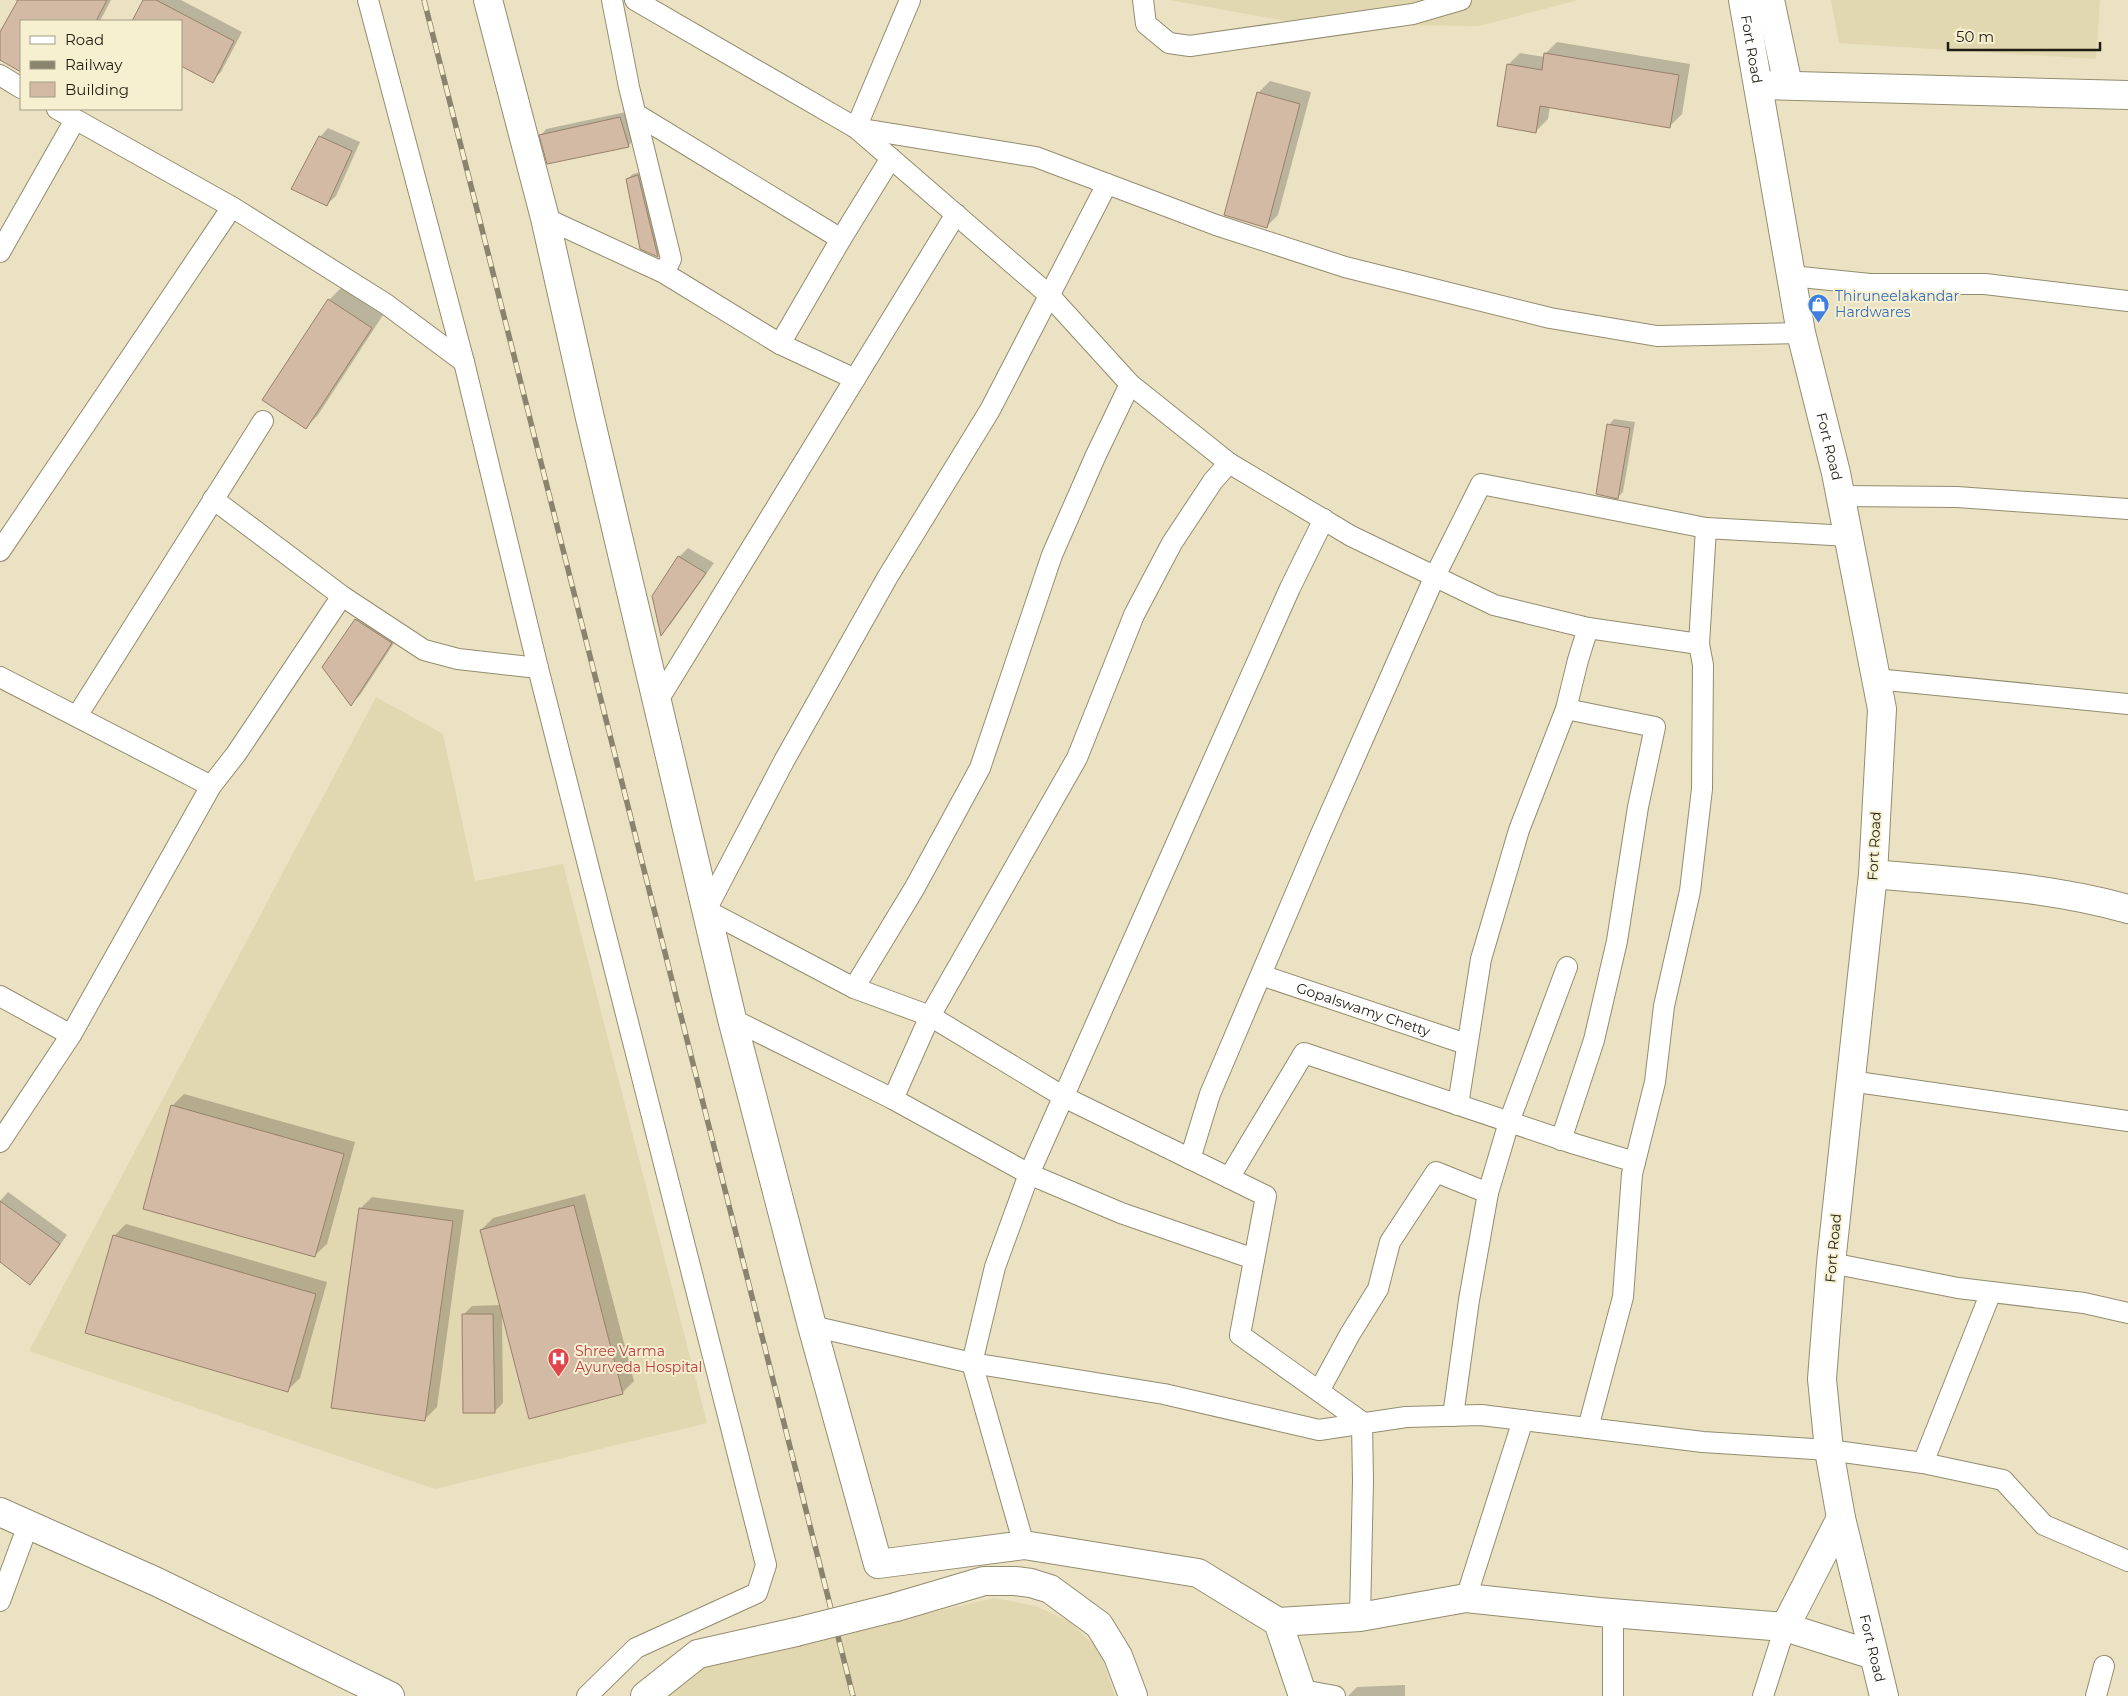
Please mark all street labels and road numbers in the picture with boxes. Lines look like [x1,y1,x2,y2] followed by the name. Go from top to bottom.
[1737,14,1766,85] street label: Fort Road
[1812,411,1846,482] street label: Fort Road
[1863,811,1885,881] street label: Fort Road
[1294,979,1433,1040] street label: Gopalswamy Chetty
[1821,1213,1845,1283] street label: Fort Road
[1856,1612,1889,1684] street label: Fort Road

